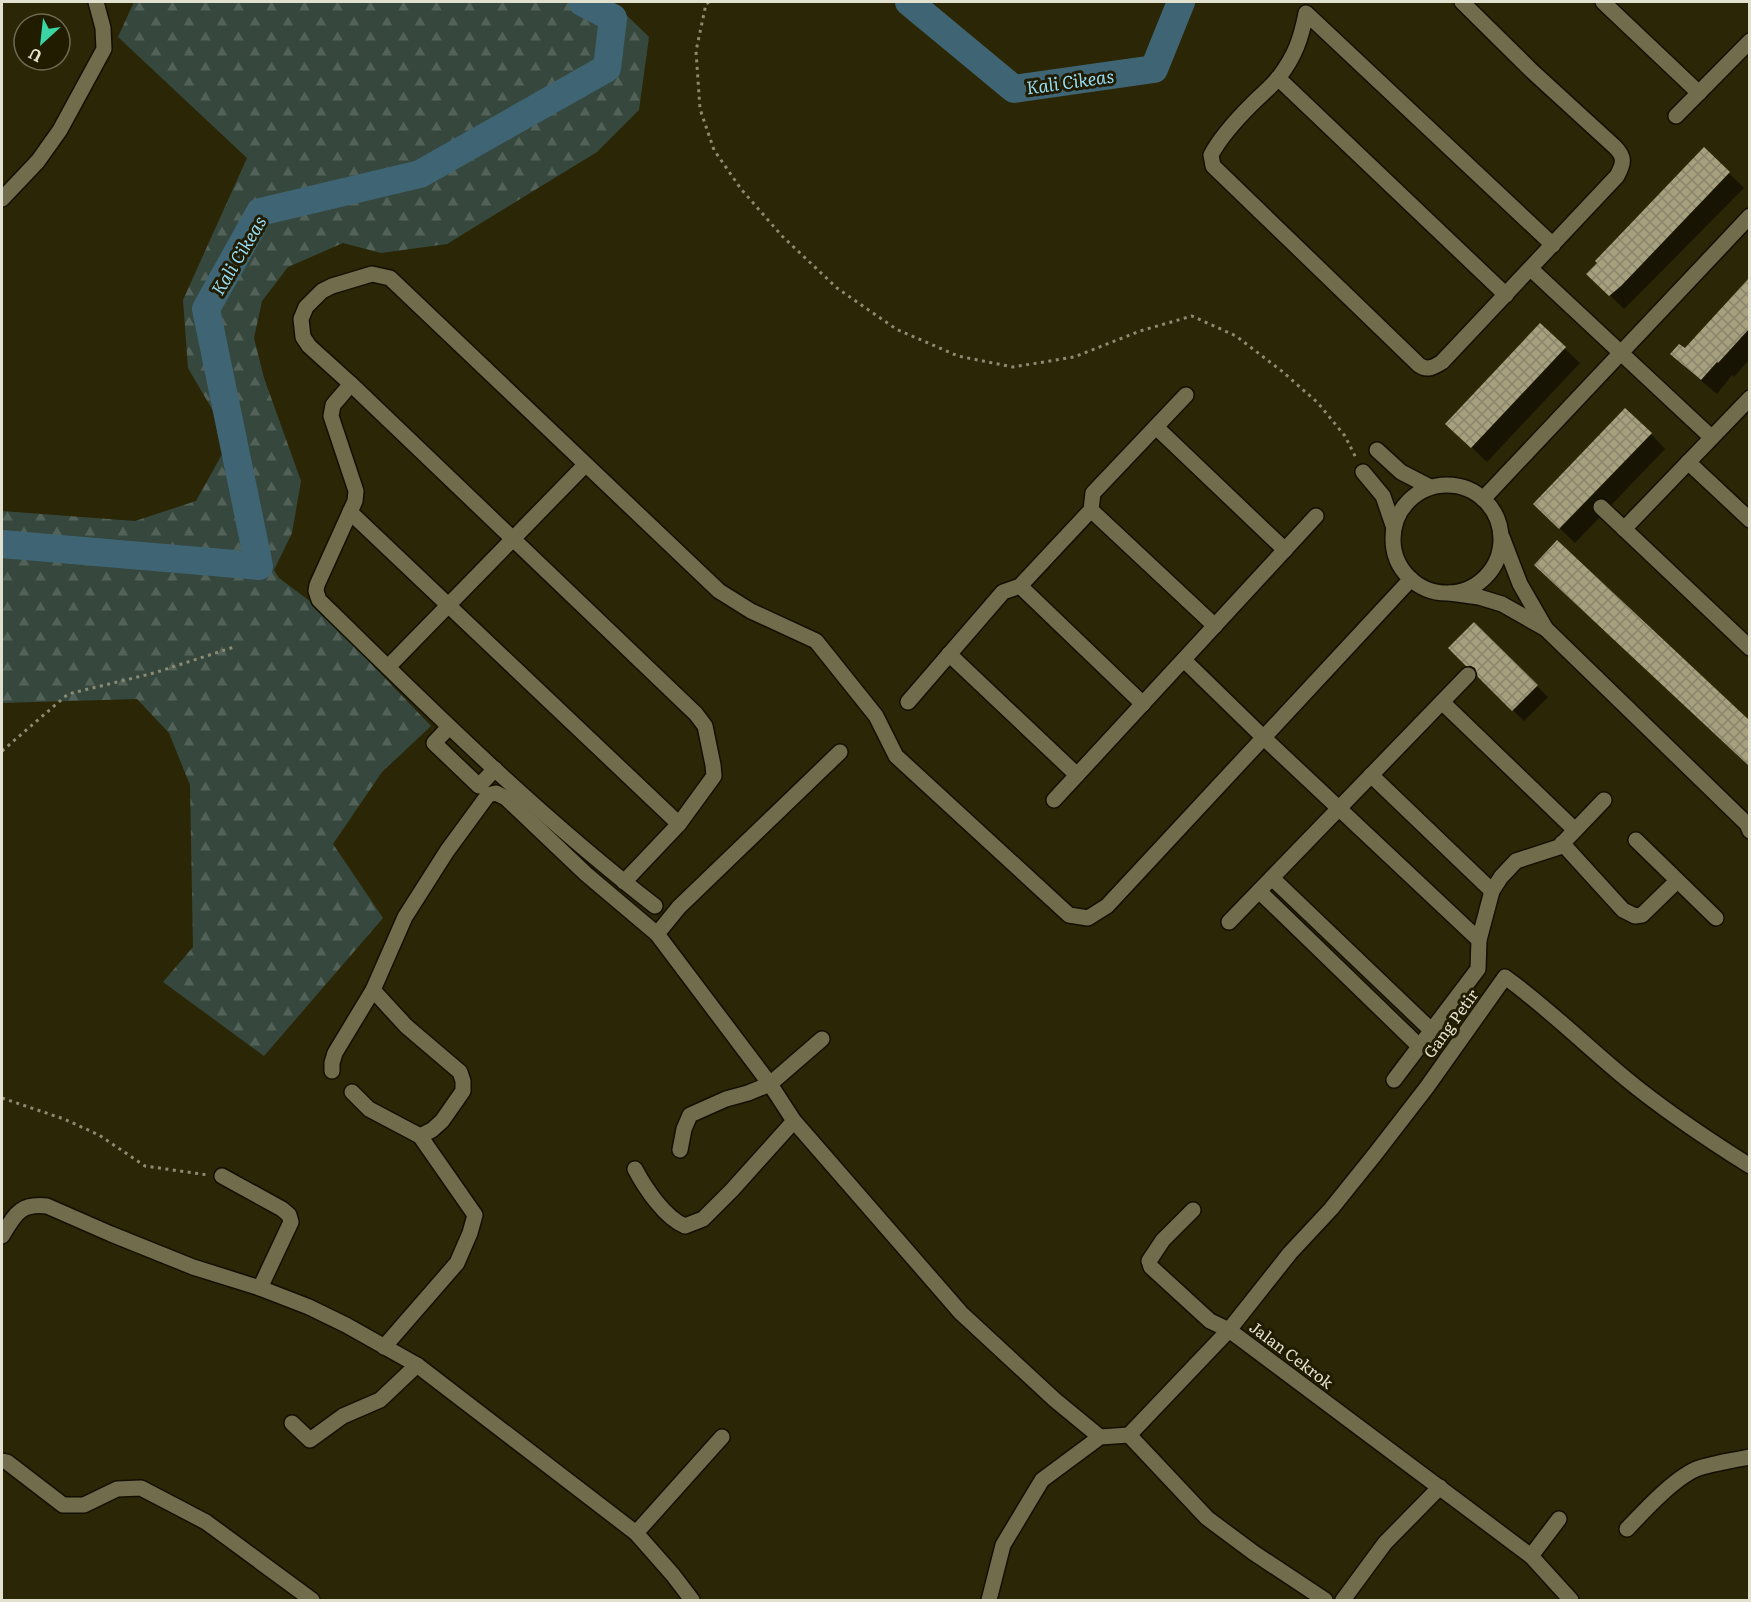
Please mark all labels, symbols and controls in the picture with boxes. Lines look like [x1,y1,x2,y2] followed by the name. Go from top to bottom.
[12,12,72,72] north arrow
[23,43,46,70] text: U
[1024,61,1116,101] water label: Kali Cikeas
[204,210,272,300] water label: Kali Cikeas
[1417,983,1484,1063] street label: Gang Petir
[1245,1314,1339,1394] street label: Jalan Cekrok

